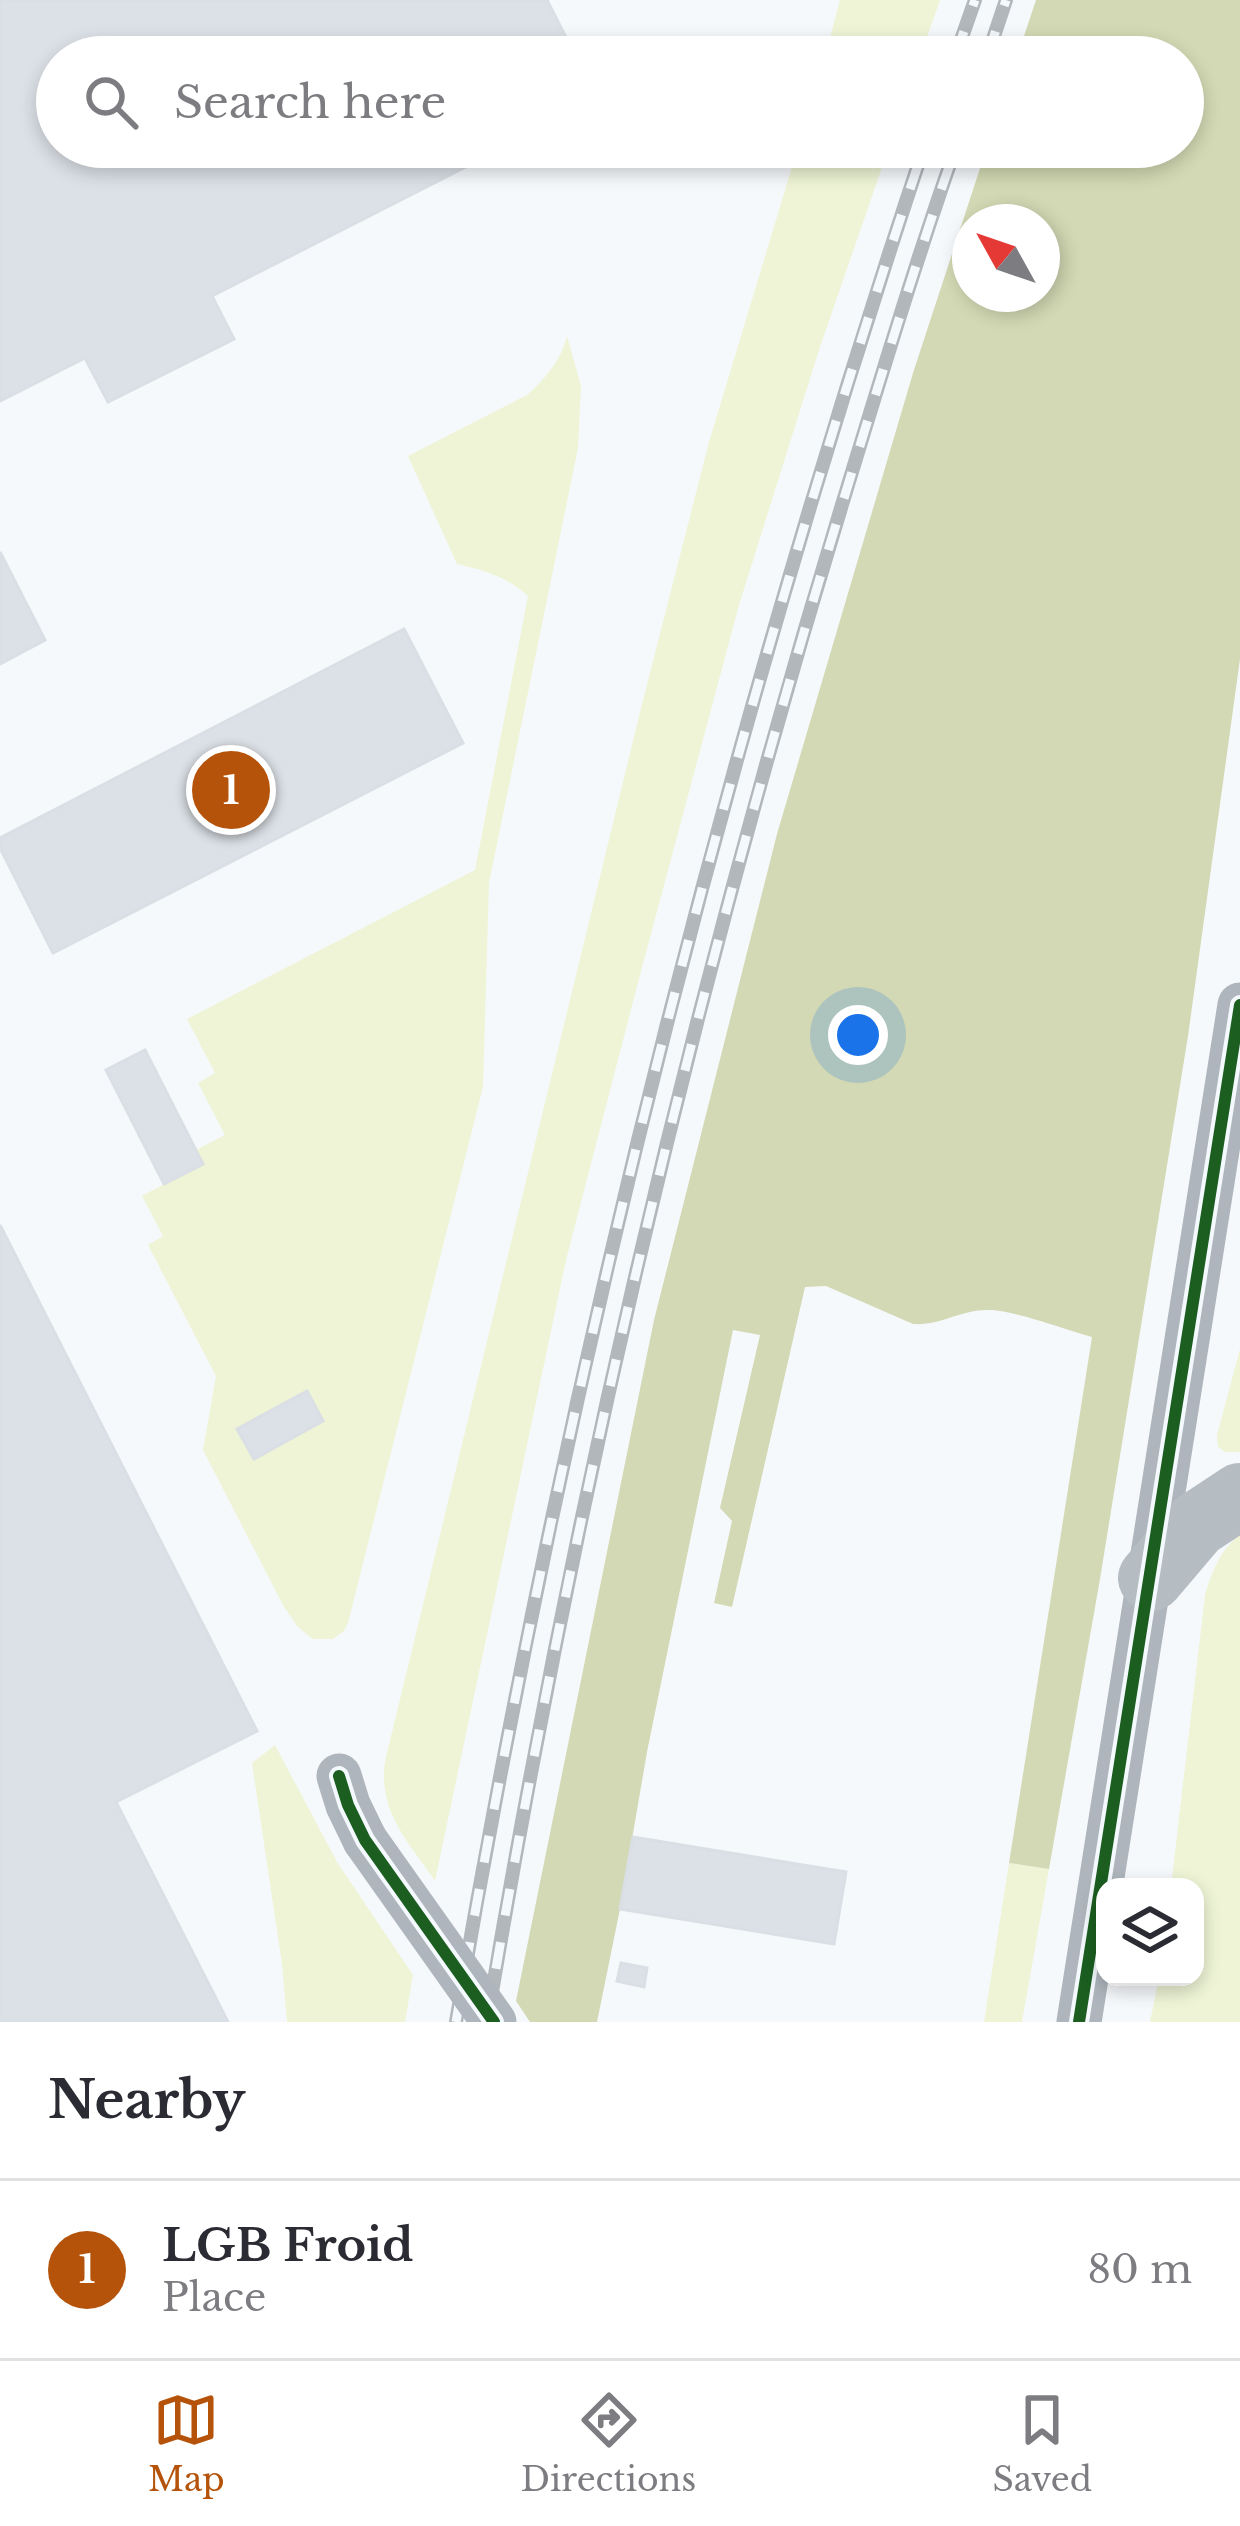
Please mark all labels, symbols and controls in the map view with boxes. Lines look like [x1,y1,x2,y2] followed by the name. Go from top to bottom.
[36,36,1204,168] search box
[78,69,144,135] icon: search
[174,74,446,130] text: Search here
[952,204,1060,312] north arrow
[192,745,270,835] pin: 1
[828,1005,888,1065] your location
[1096,1878,1204,1986] map controls
[1096,1878,1204,1986] button: layers
[48,2069,245,2132] text: Nearby
[162,2217,414,2273] text: LGB Froid
[78,2245,96,2294] text: 1
[1087,2245,1192,2294] text: 80 m
[162,2273,266,2322] text: Place
[148,2387,225,2500] tab: Map
[521,2387,696,2500] tab: Directions
[992,2387,1092,2500] tab: Saved

